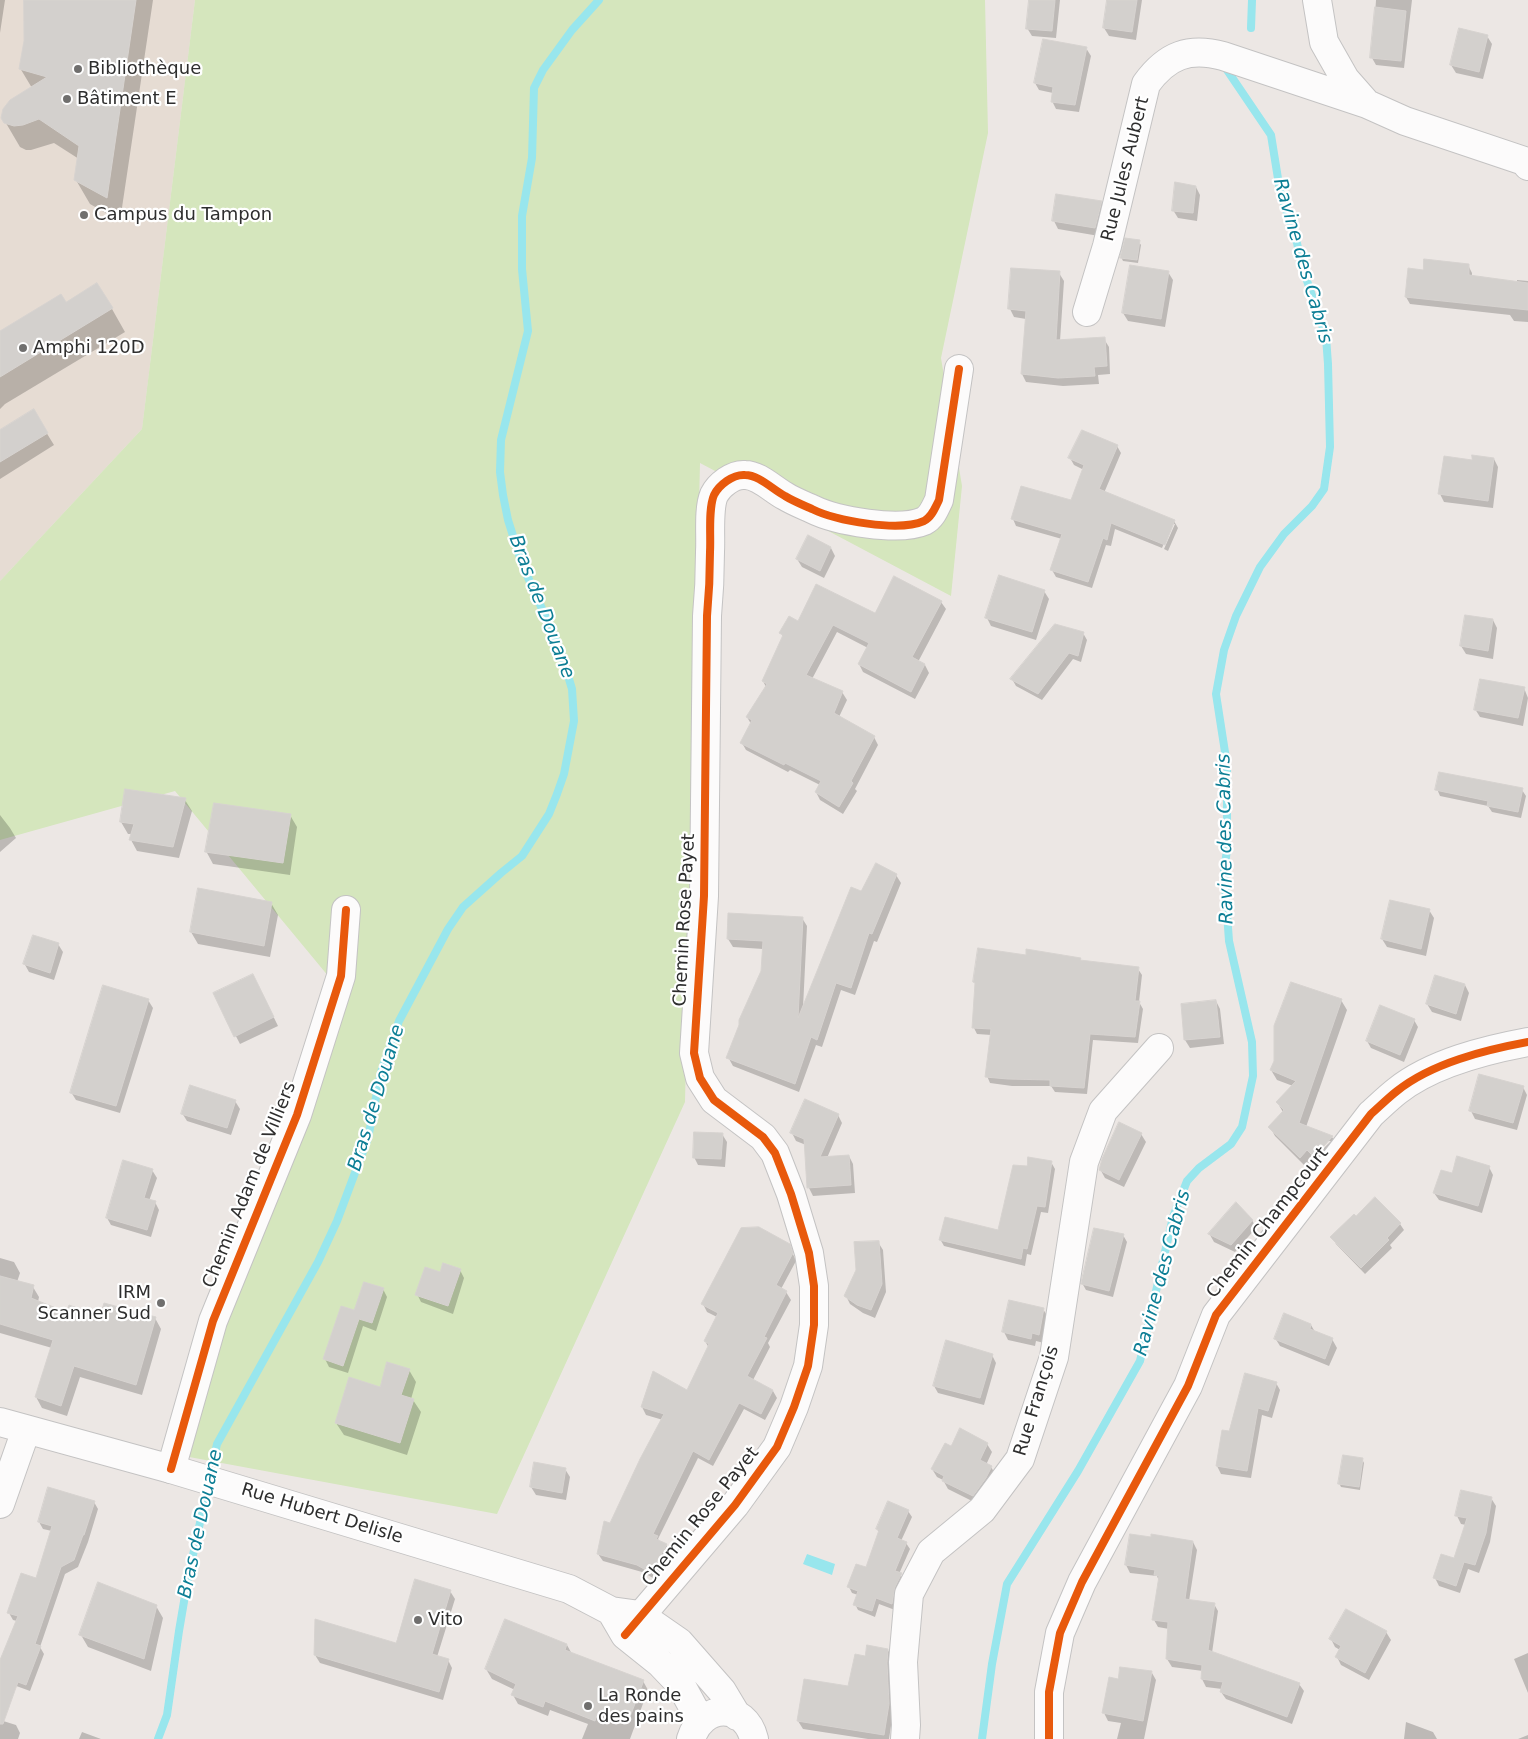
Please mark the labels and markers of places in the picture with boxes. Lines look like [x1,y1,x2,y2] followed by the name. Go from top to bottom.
[88,58,201,80] place label: Bibliothèque
[72,63,84,75] marker: Bibliothèque
[77,88,177,110] place label: Bâtiment E
[61,93,73,105] marker: Bâtiment E
[94,204,272,226] place label: Campus du Tampon
[78,209,90,221] marker: Campus du Tampon
[33,337,145,359] place label: Amphi 120D
[17,342,29,354] marker: Amphi 120D
[37,1282,151,1325] place label: IRM Scanner Sud
[155,1297,167,1309] marker: IRM Scanner Sud
[428,1609,463,1631] place label: Vito
[412,1614,424,1626] marker: Vito
[598,1685,684,1728] place label: La Ronde des pains
[582,1700,594,1712] marker: La Ronde des pains

